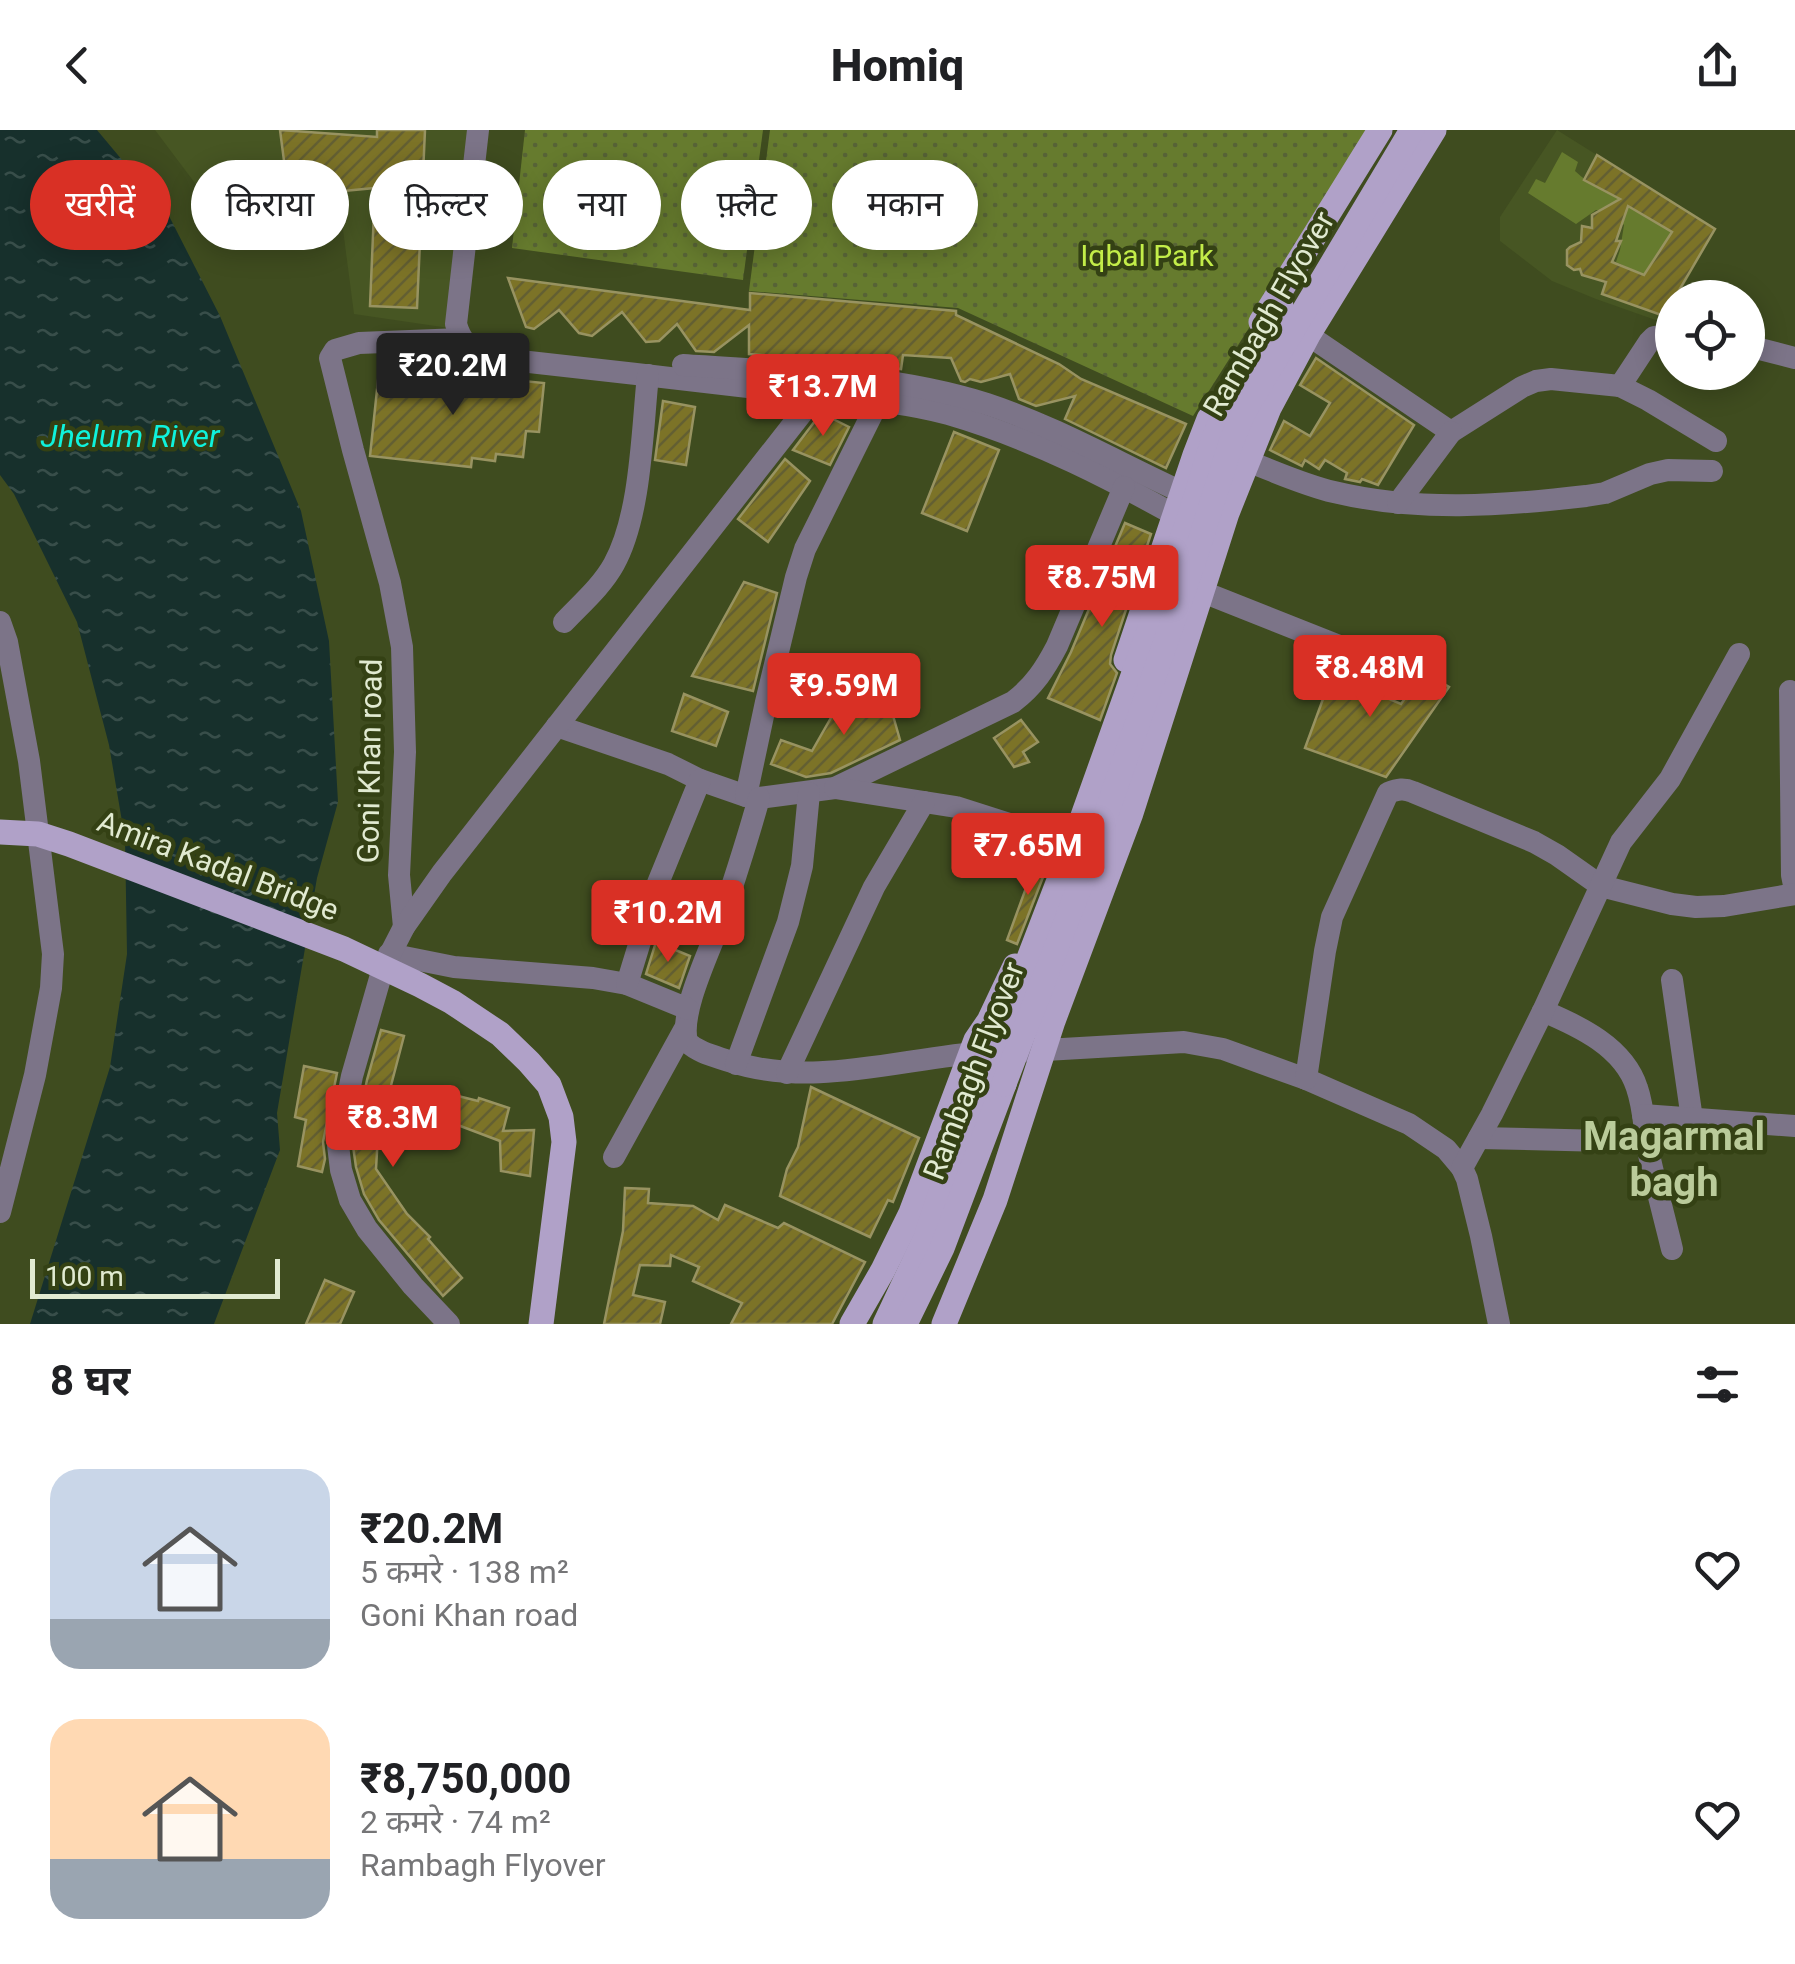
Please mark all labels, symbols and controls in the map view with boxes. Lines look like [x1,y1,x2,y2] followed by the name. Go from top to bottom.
[50,38,105,93] icon: back
[1690,38,1745,93] icon: share
[831,39,964,92] text: Homiq
[30,160,171,250] chip: खरीदें
[191,160,349,250] chip: किराया
[369,160,523,250] chip: फ़िल्टर
[543,160,661,250] chip: नया
[681,160,812,250] chip: फ़्लैट
[832,160,978,250] chip: मकान
[1196,205,1341,422] street label: Rambagh Flyover
[1080,238,1215,273] park label: Iqbal Park
[1655,280,1765,390] map controls
[1655,280,1765,390] button: locate
[372,333,534,418] pin: ₹20.2M
[398,346,508,384] text: ₹20.2M
[742,354,904,439] pin: ₹13.7M
[768,367,878,405] text: ₹13.7M
[41,417,221,455] water label: Jhelum River
[1021,545,1183,630] pin: ₹8.75M
[1047,558,1157,596] text: ₹8.75M
[1289,635,1451,720] pin: ₹8.48M
[1315,648,1425,686] text: ₹8.48M
[763,653,925,738] pin: ₹9.59M
[350,658,389,864] street label: Goni Khan road
[789,666,899,704] text: ₹9.59M
[93,803,344,928] street label: Amira Kadal Bridge
[947,813,1109,898] pin: ₹7.65M
[973,826,1083,864] text: ₹7.65M
[587,880,749,965] pin: ₹10.2M
[613,893,723,931] text: ₹10.2M
[916,957,1031,1185] street label: Rambagh Flyover
[323,1085,463,1170] pin: ₹8.3M
[348,1098,438,1136] text: ₹8.3M
[1583,1113,1765,1206] district label: Magarmal bagh
[30,1254,280,1298] scale bar
[45,1260,124,1293] text: 100 m
[50,1356,130,1405] text: 8 घर
[1690,1357,1745,1412] icon: filters
[360,1504,503,1553] text: ₹20.2M
[130,1509,250,1629] icon: home
[1690,1542,1745,1597] icon: heart
[360,1553,569,1591] text: 5 कमरे · 138 m²
[360,1596,578,1634] text: Goni Khan road
[360,1754,571,1803] text: ₹8,750,000
[130,1759,250,1879] icon: home
[1690,1792,1745,1847] icon: heart
[360,1803,551,1841] text: 2 कमरे · 74 m²
[360,1846,606,1884] text: Rambagh Flyover

